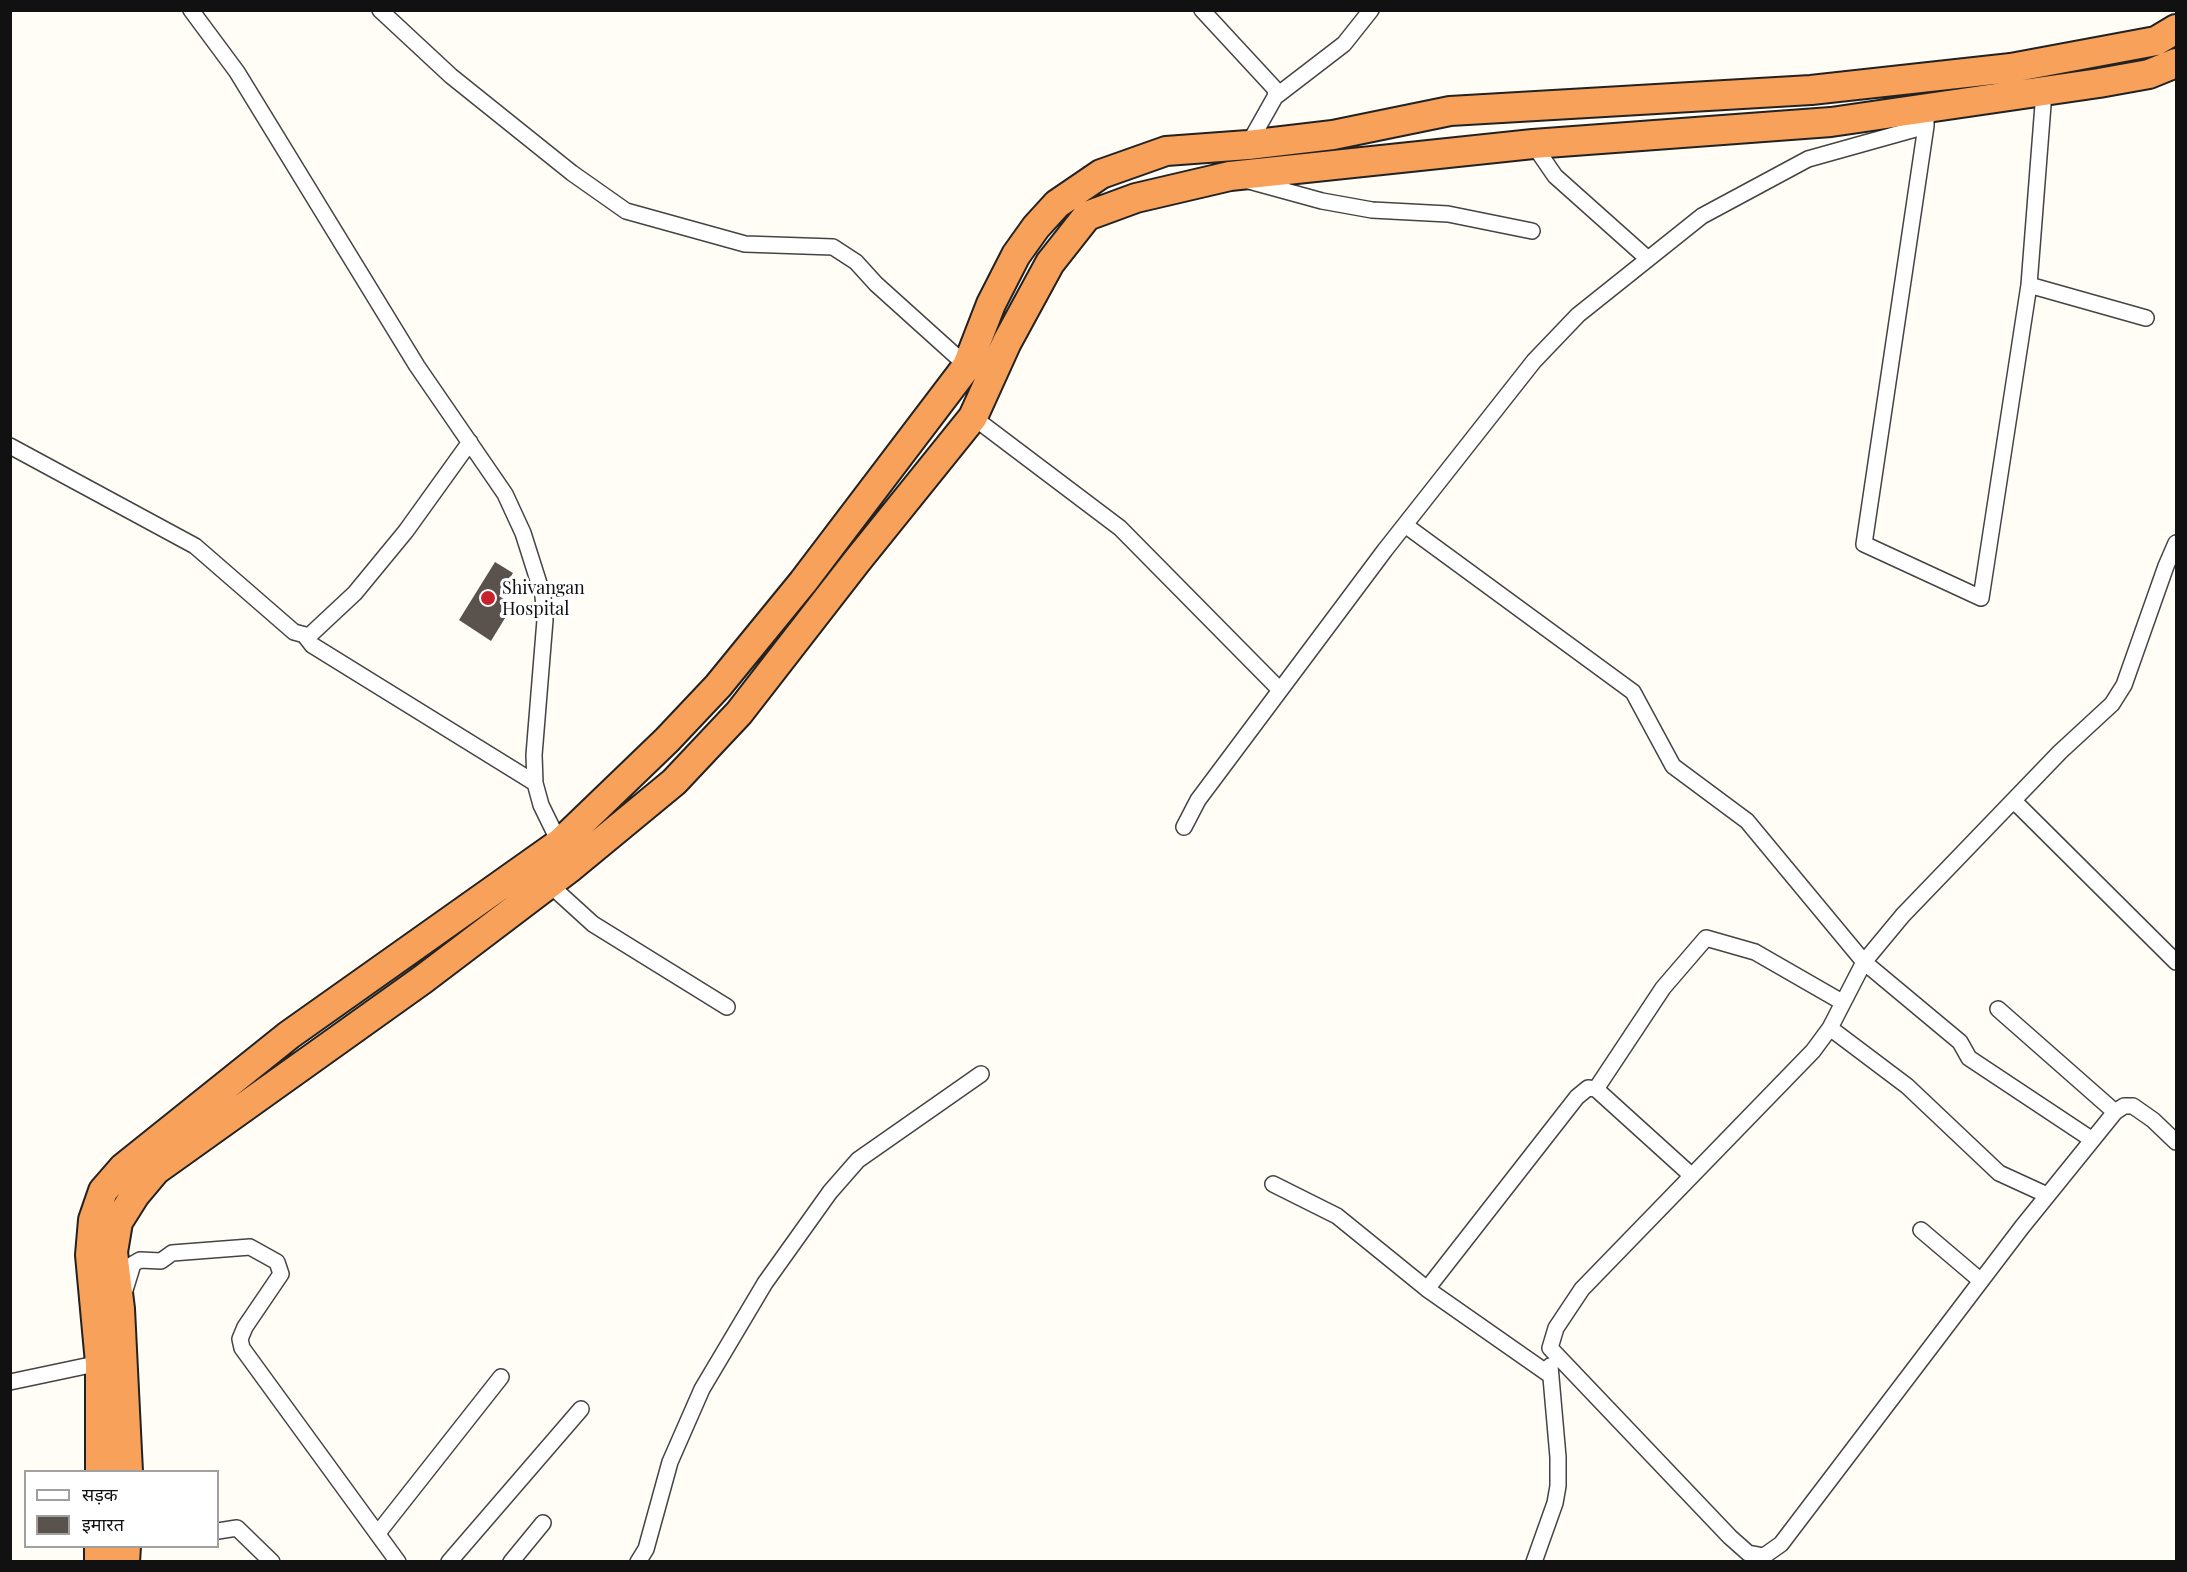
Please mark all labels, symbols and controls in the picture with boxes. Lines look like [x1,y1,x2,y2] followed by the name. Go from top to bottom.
[502,577,585,620] place label: Shivangan Hospital
[479,589,497,607] marker: Shivangan Hospital
[24,1470,219,1548] legend
[82,1482,118,1506] text: सड़क
[82,1512,124,1536] text: इमारत

